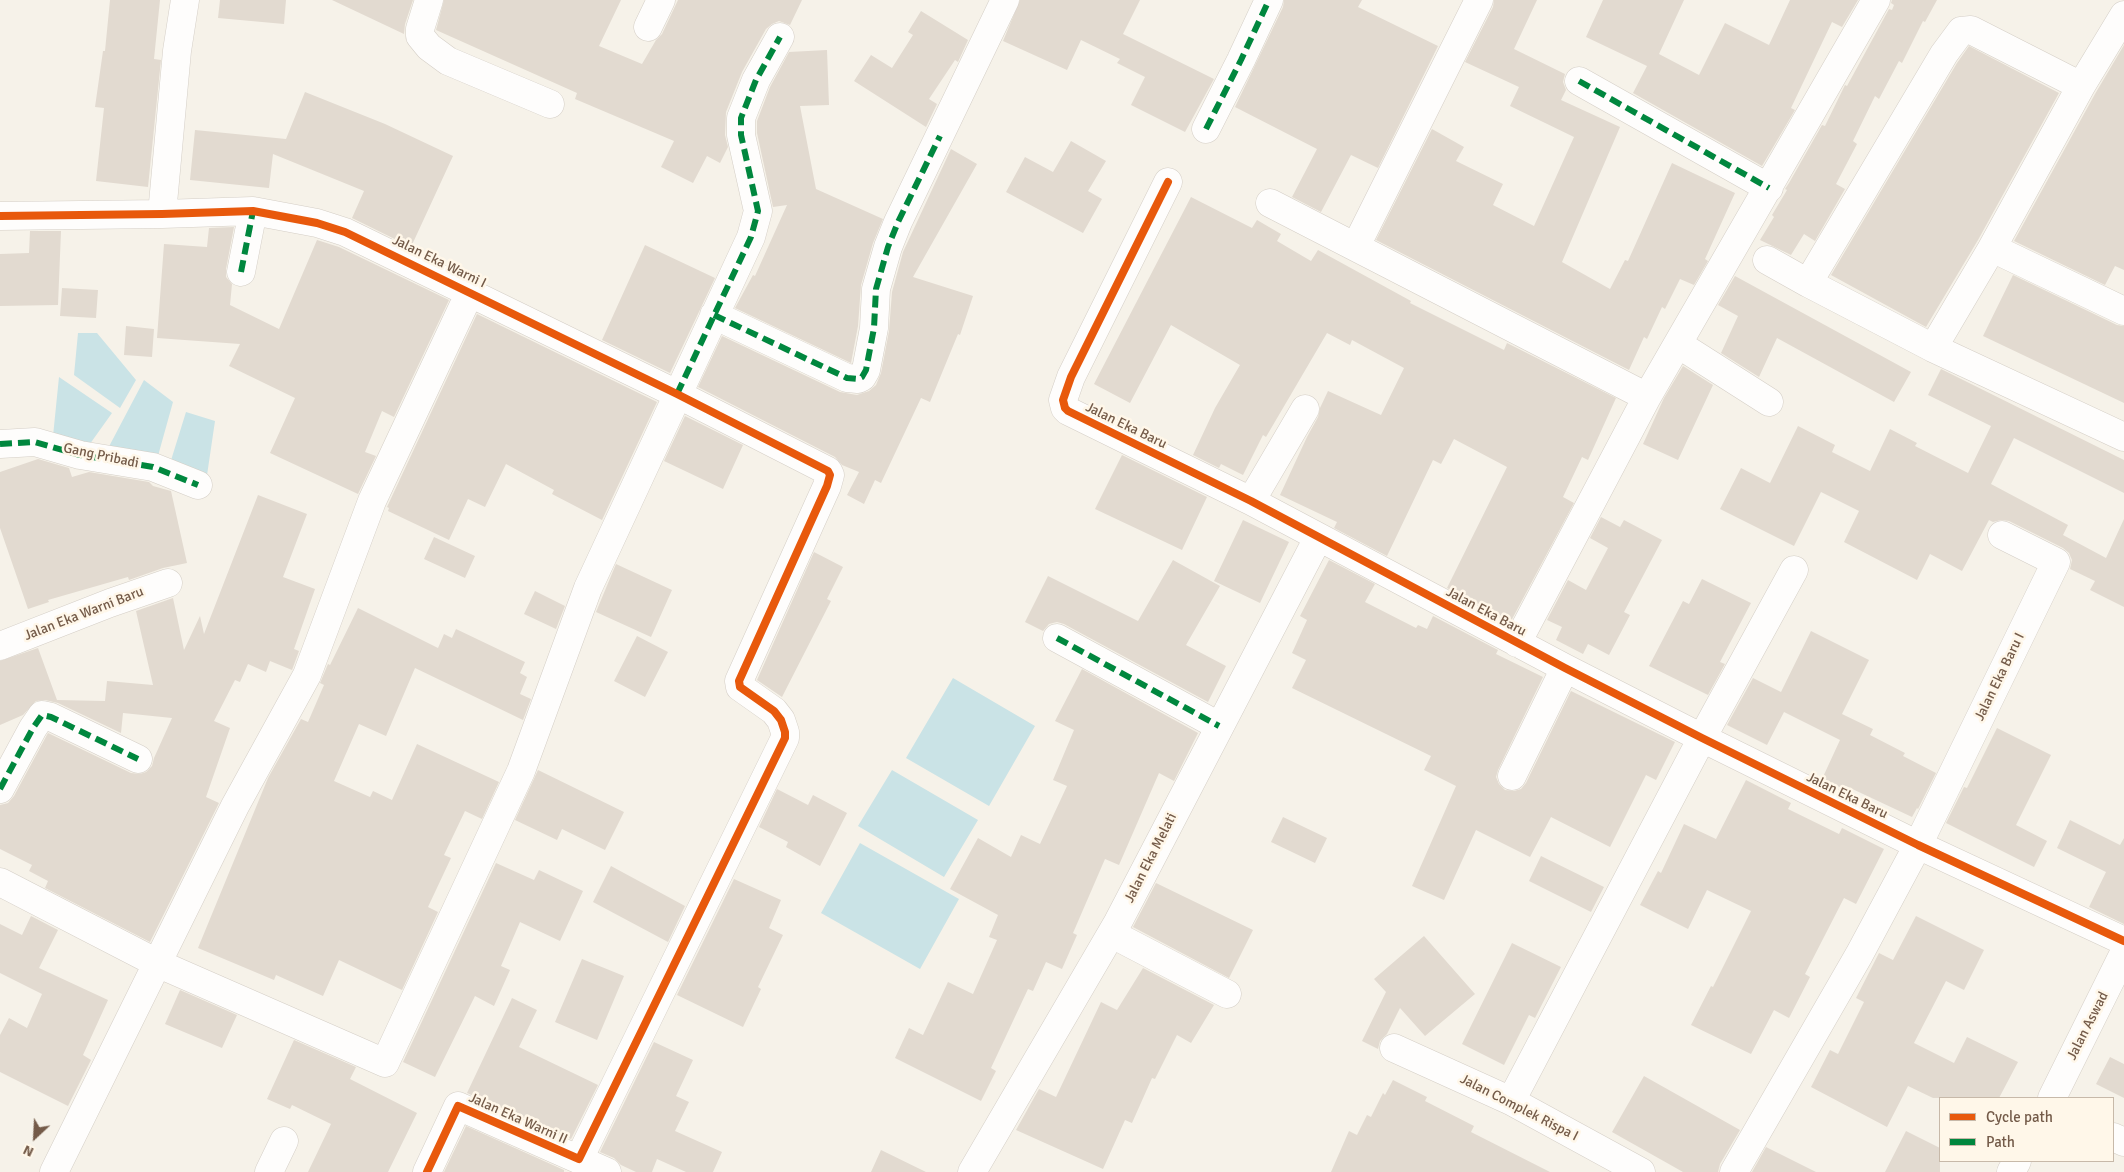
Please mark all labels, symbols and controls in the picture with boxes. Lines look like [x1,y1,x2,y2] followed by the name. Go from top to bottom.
[389,232,489,292] street label: Jalan Eka Warni I
[1083,399,1169,453] street label: Jalan Eka Baru
[62,440,140,472] street label: Gang Pribadi
[22,583,146,645] street label: Jalan Eka Warni Baru
[1443,584,1529,640] street label: Jalan Eka Baru
[1971,630,2029,724] street label: Jalan Eka Baru I
[1804,769,1890,823] street label: Jalan Eka Baru
[1121,810,1181,906] street label: Jalan Eka Melati
[2064,989,2112,1063] street label: Jalan Aswad
[1457,1071,1581,1145] street label: Jalan Complek Rispa I
[466,1090,570,1148] street label: Jalan Eka Warni II
[1939,1097,2114,1162] legend
[1986,1108,2053,1126] text: Cycle path
[10,1112,60,1162] north arrow
[1986,1133,2015,1151] text: Path
[20,1141,36,1161] text: N

